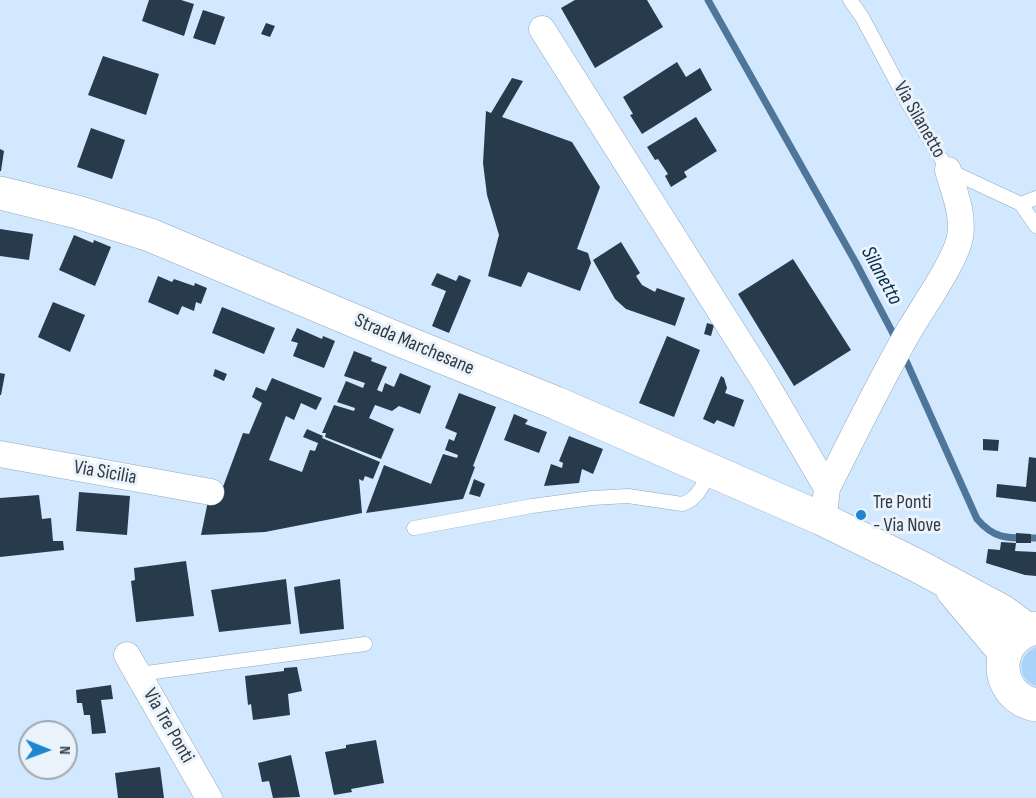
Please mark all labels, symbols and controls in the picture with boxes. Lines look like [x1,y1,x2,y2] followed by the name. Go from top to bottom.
[888,78,950,162] street label: Via Silanetto
[855,242,907,310] water label: Silanetto
[350,309,478,381] street label: Strada Marchesane
[72,456,138,490] street label: Via Sicilia
[873,491,941,538] place label: Tre Ponti - Via Nove
[854,508,868,522] marker: Tre Ponti - Via Nove
[137,684,199,768] street label: Via Tre Ponti
[18,720,78,780] north arrow
[55,746,74,755] text: N

